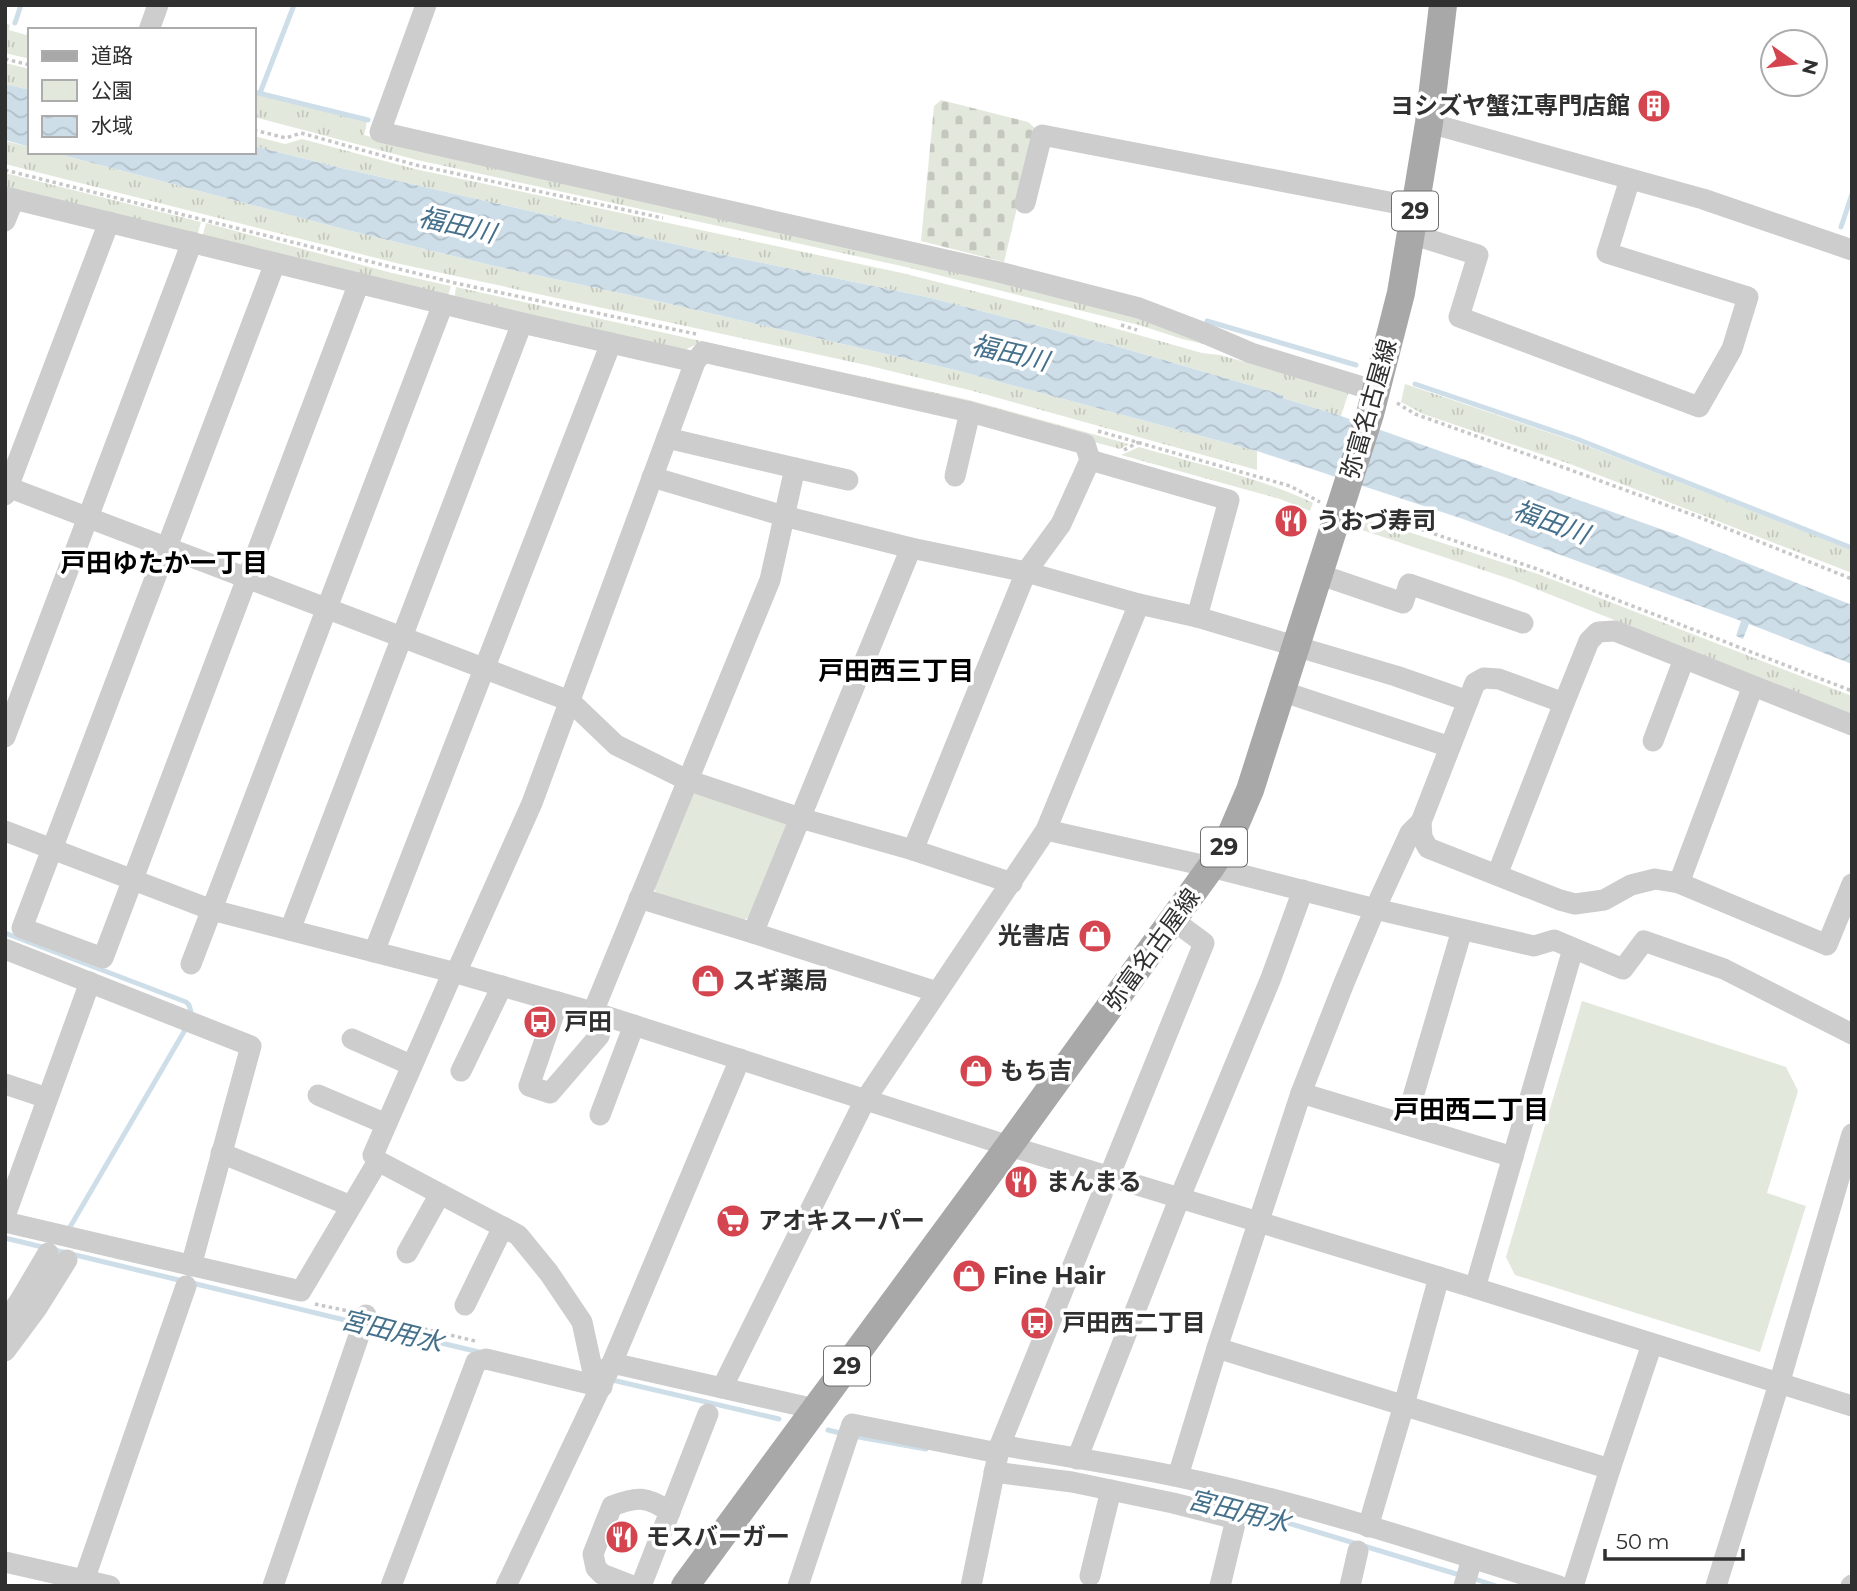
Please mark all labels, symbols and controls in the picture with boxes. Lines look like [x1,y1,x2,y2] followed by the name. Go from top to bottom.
[28,28,256,154] legend
[1759,28,1829,98] north arrow
[91,43,133,68] text: 道路
[1797,57,1823,77] text: N
[91,78,133,103] text: 公園
[1635,87,1673,125] building icon: ヨシズヤ蟹江専門店館
[1390,91,1630,120] place label: ヨシズヤ蟹江専門店館
[91,113,133,138] text: 水域
[1392,192,1438,230] road number: 29
[415,201,502,250] water label: 福田川
[968,329,1055,378] water label: 福田川
[1335,336,1402,482] street label: 弥富名古屋線
[1509,494,1596,551] water label: 福田川
[1272,502,1310,540] restaurant icon: うおづ寿司
[1316,506,1436,535] place label: うおづ寿司
[60,547,268,579] district label: 戸田ゆたか一丁目
[818,655,974,687] district label: 戸田西三丁目
[1201,828,1247,866] road number: 29
[1098,883,1206,1016] street label: 弥富名古屋線
[1076,917,1114,955] shop icon: 光書店
[998,921,1070,950] place label: 光書店
[689,962,727,1000] shop icon: スギ薬局
[732,966,828,995] place label: スギ薬局
[521,1003,559,1041] bus stop icon: 戸田
[564,1007,612,1036] place label: 戸田
[957,1052,995,1090] shop icon: もち吉
[1000,1056,1072,1085] place label: もち吉
[1393,1094,1549,1126] district label: 戸田西二丁目
[1002,1163,1040,1201] restaurant icon: まんまる
[1046,1167,1142,1196] place label: まんまる
[714,1202,752,1240] supermarket icon: アオキスーパー
[758,1206,925,1235] place label: アオキスーパー
[950,1257,988,1295] shop icon: Fine Hair
[993,1261,1106,1290] place label: Fine Hair
[338,1303,449,1360] water label: 宮田用水
[1018,1304,1056,1342] bus stop icon: 戸田西二丁目
[1062,1308,1206,1337] place label: 戸田西二丁目
[824,1346,870,1386] road number: 29
[1185,1483,1296,1540] water label: 宮田用水
[603,1518,641,1556] restaurant icon: モスバーガー
[1605,1518,1743,1562] scale bar
[646,1522,790,1551] place label: モスバーガー
[1616,1529,1670,1554] text: 50 m

